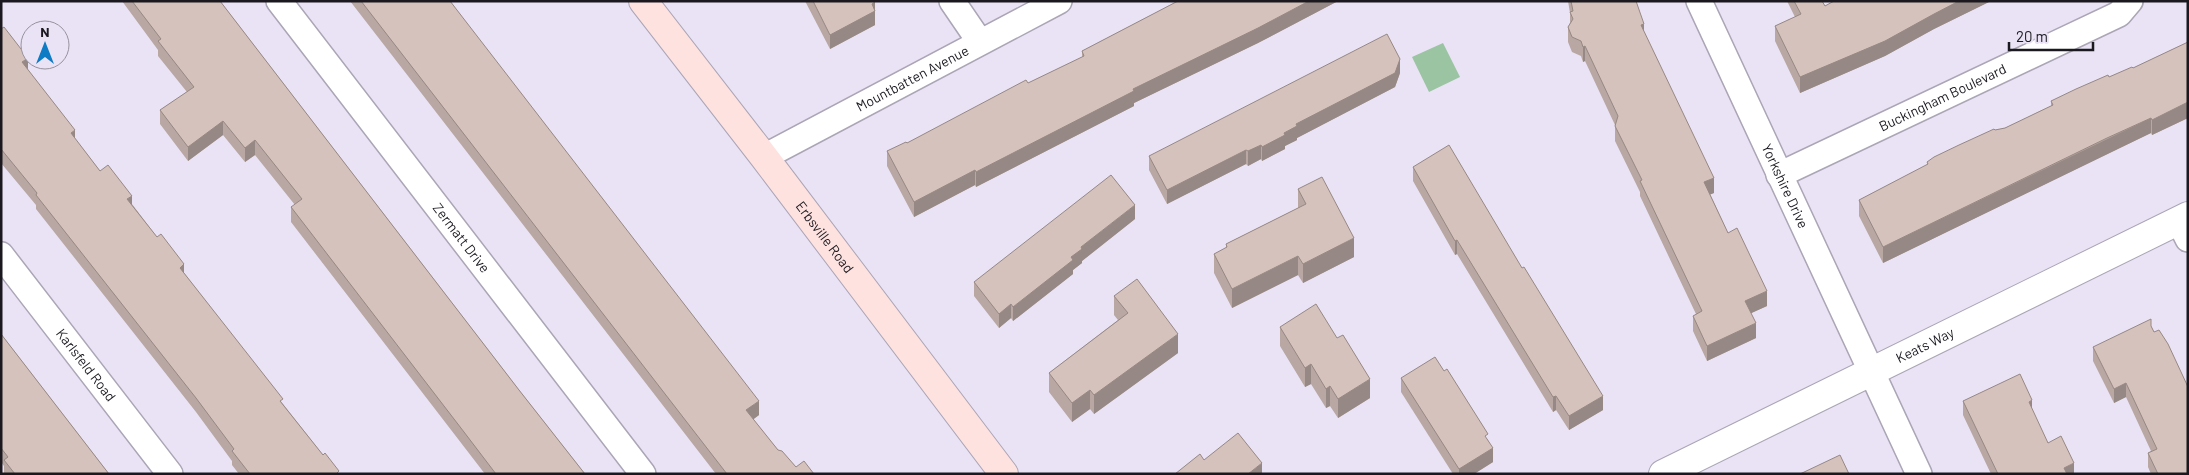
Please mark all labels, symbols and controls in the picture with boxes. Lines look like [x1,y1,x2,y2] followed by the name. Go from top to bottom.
[20,20,70,70] north arrow
[2009,20,2093,52] scale bar
[40,23,50,40] text: N
[2016,27,2048,45] text: 20 m
[853,41,971,115] street label: Mountbatten Avenue
[1876,60,2009,134] street label: Buckingham Boulevard
[1759,141,1812,231] street label: Yorkshire Drive
[793,198,858,276] street label: Erbsville Road
[430,199,494,276] street label: Zermatt Drive
[1893,323,1957,366] street label: Keats Way
[53,325,120,404] street label: Karlsfeld Road

